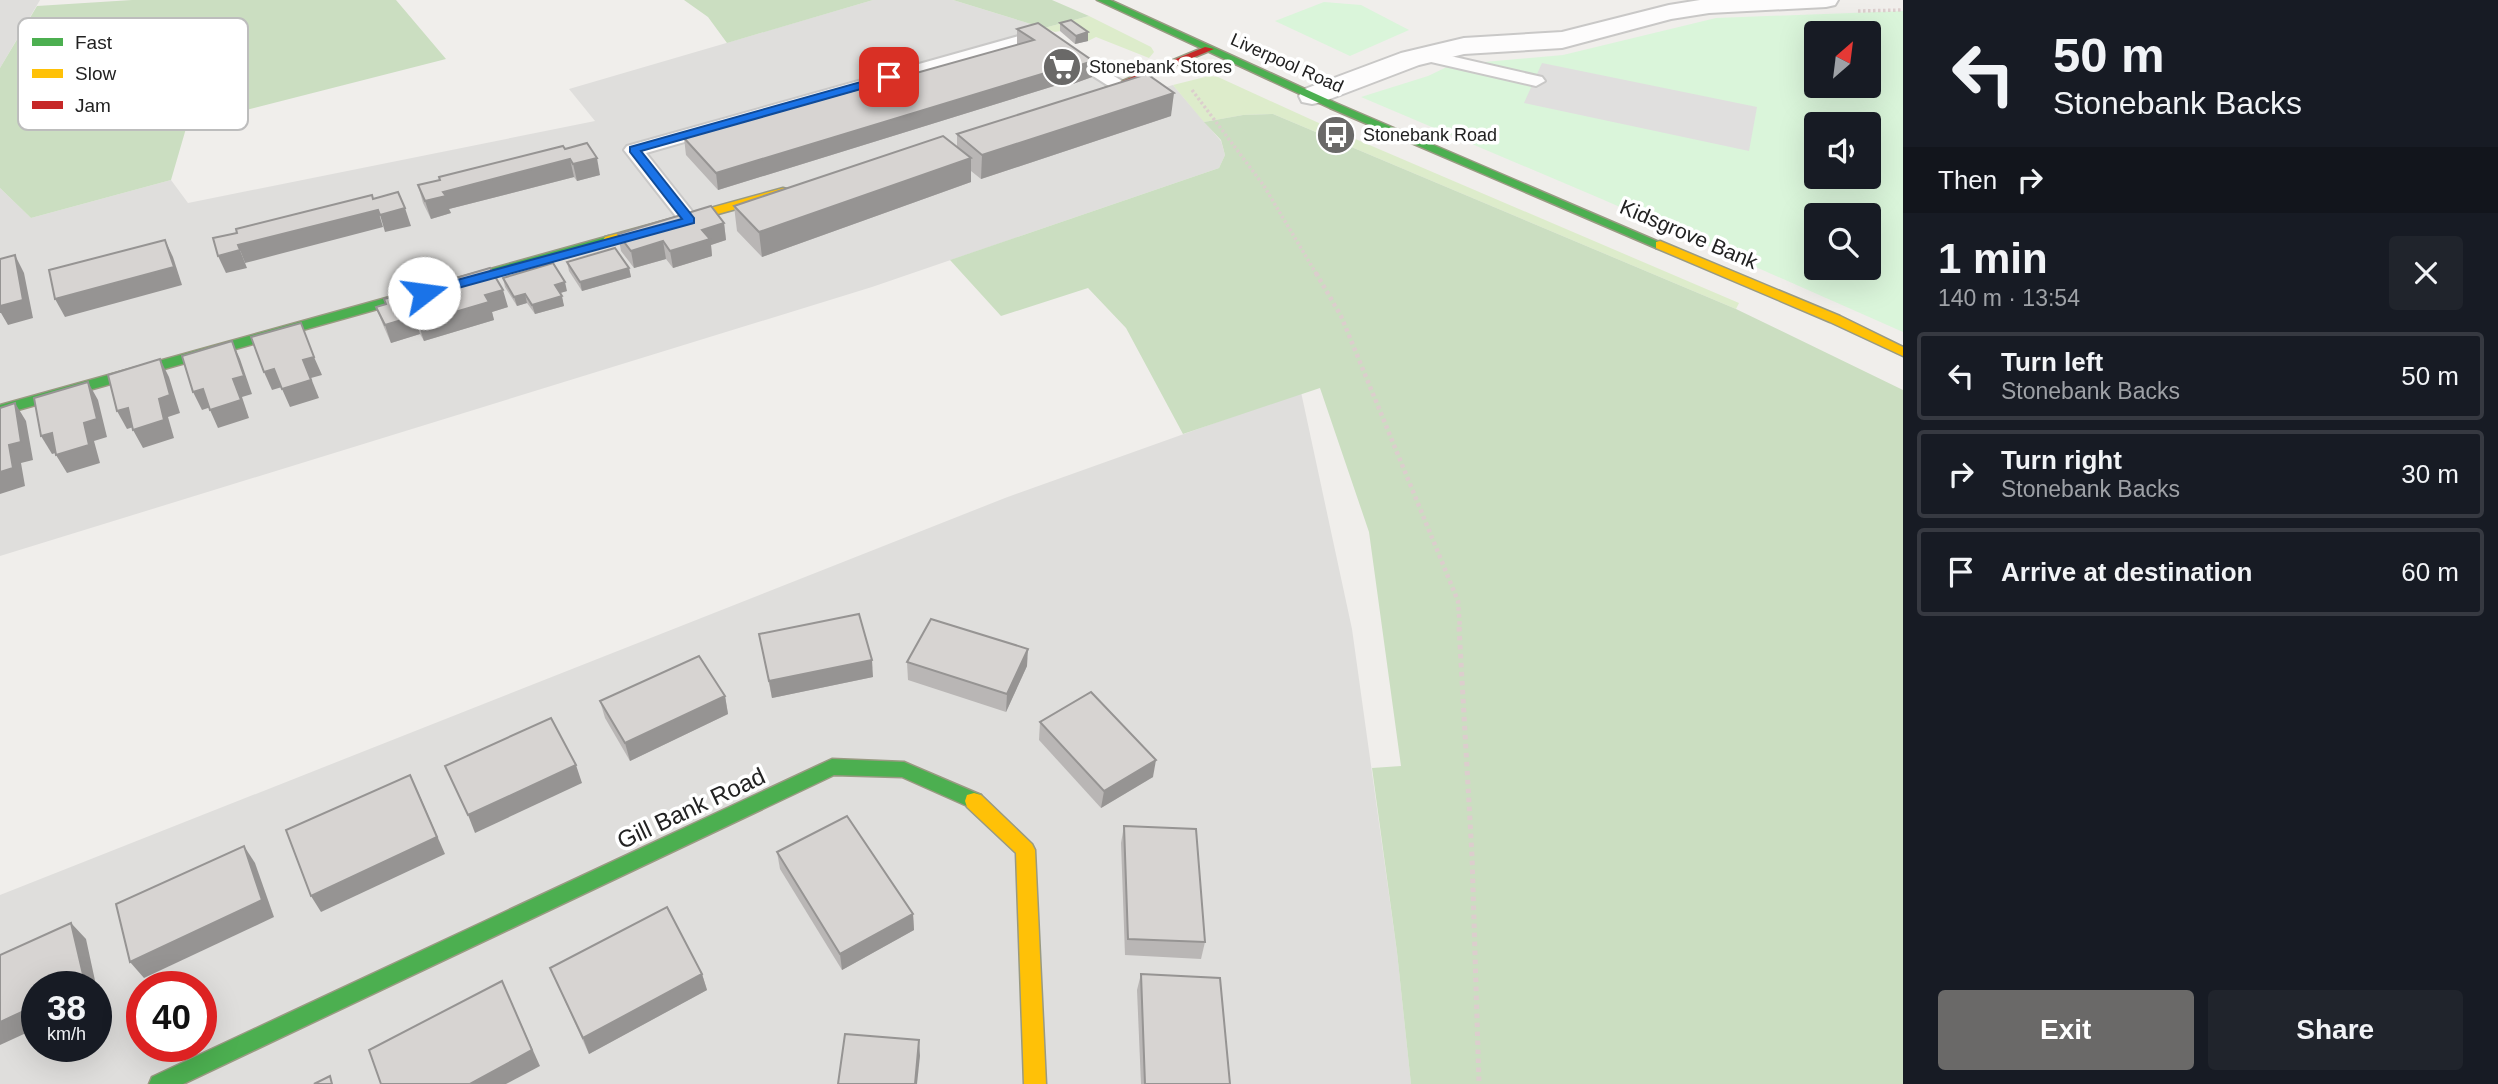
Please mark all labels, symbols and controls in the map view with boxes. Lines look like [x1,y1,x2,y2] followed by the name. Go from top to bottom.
[18,18,248,130] legend
[1804,21,1881,98] north arrow
[1804,21,1881,280] map controls
[1938,28,2029,119] icon: left
[2053,28,2165,82] text: 50 m
[1228,29,1346,97] street label: Liverpool Road
[75,32,113,53] text: Fast
[1041,46,1083,88] supermarket icon: Stonebank Stores
[859,47,919,107] pin
[1089,57,1232,77] place label: Stonebank Stores
[870,58,908,96] icon: arrive
[75,63,116,84] text: Slow
[2053,85,2302,121] text: Stonebank Backs
[75,95,111,116] text: Jam
[1804,112,1881,189] button: sound
[1315,114,1357,156] bus stop icon: Stonebank Road
[1363,125,1497,145] place label: Stonebank Road
[2011,161,2049,199] icon: right
[1938,165,1997,195] text: Then
[1617,195,1762,274] street label: Kidsgrove Bank
[1804,203,1881,280] button: search
[1938,235,2048,282] text: 1 min
[2389,236,2463,310] button: close
[387,256,461,330] position arrow
[1938,285,2080,311] text: 140 m · 13:54
[2001,347,2103,377] text: Turn left
[1942,357,1980,395] icon: left
[2401,361,2459,391] text: 50 m
[2001,378,2180,404] text: Stonebank Backs
[2001,445,2122,475] text: Turn right
[1942,455,1980,493] icon: right
[2401,459,2459,489] text: 30 m
[2001,476,2180,502] text: Stonebank Backs
[1942,553,1980,591] icon: arrive
[2001,557,2252,587] text: Arrive at destination
[2401,557,2459,587] text: 60 m
[613,762,769,854] street label: Gill Bank Road
[126,971,217,1062] speed limit sign: 40
[47,988,86,1027] text: 38
[1938,990,2194,1070] button: Exit
[2208,990,2463,1070] button: Share
[47,1024,86,1044] text: km/h

